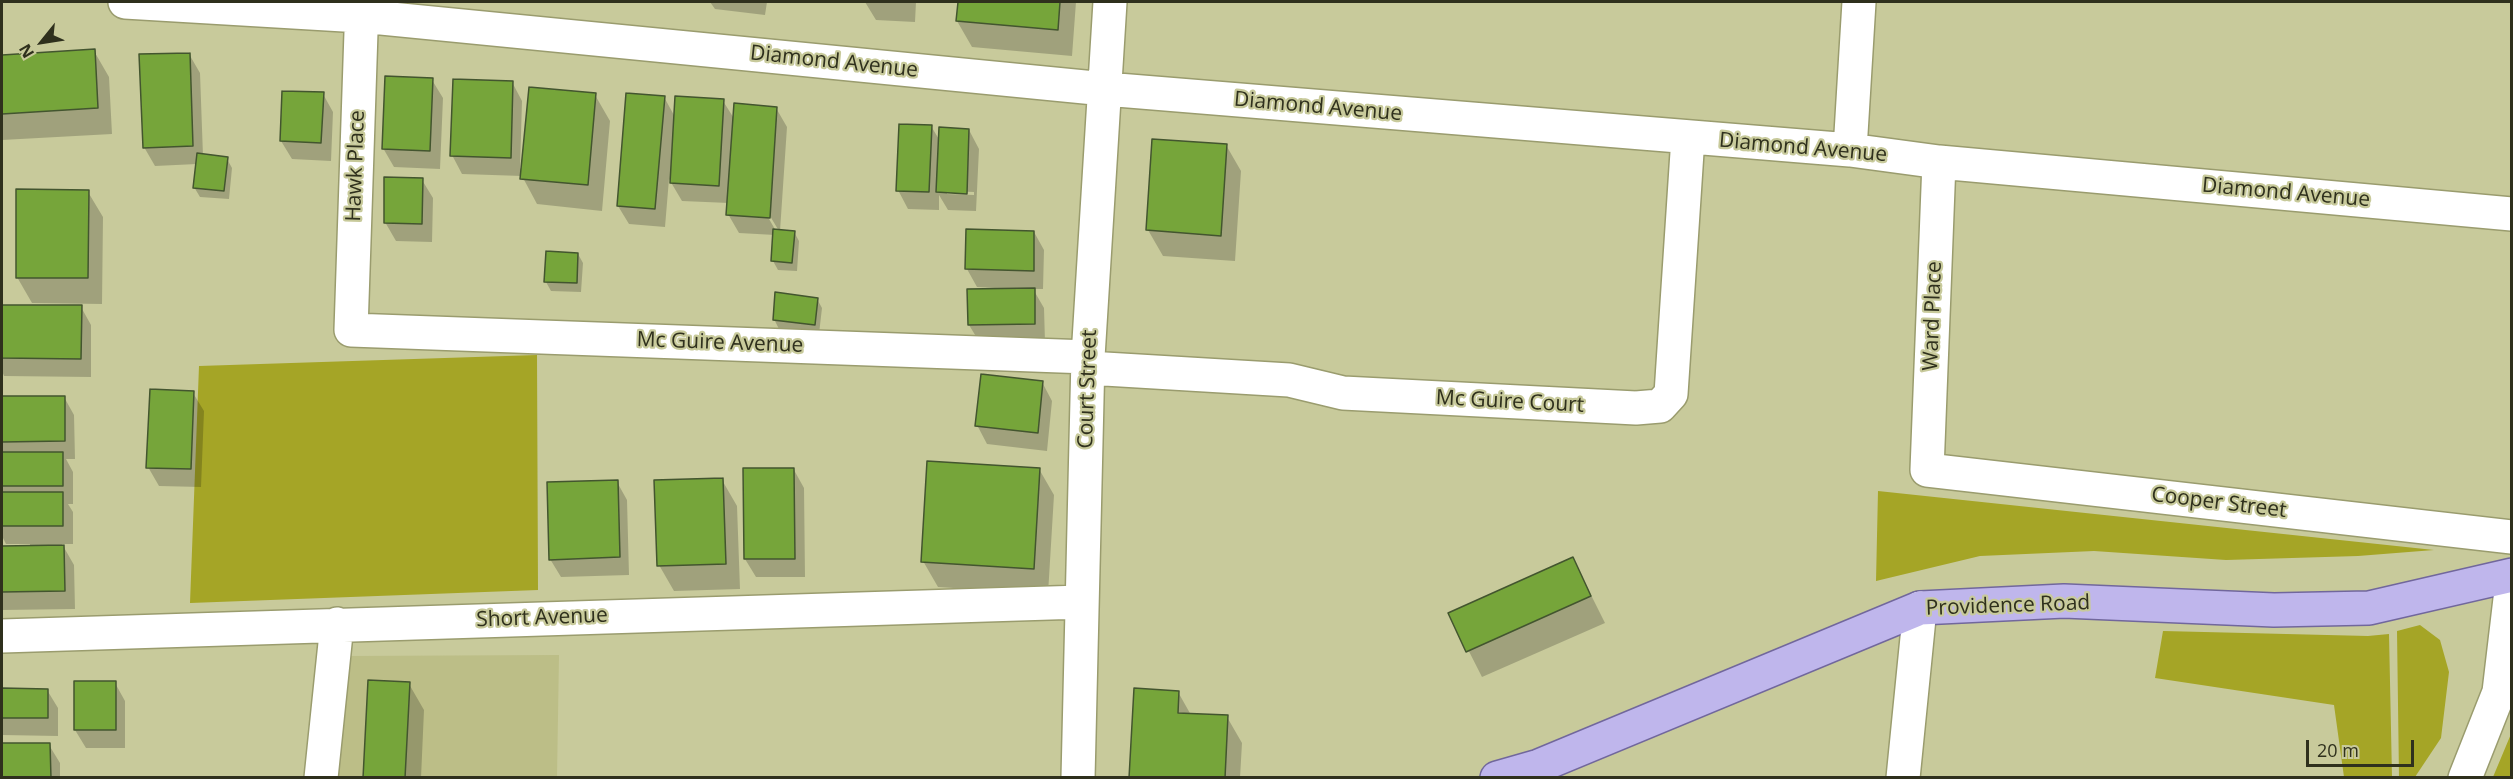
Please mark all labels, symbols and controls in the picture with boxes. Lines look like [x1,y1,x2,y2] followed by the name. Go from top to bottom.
[12,12,72,72] north arrow
[14,40,39,62] text: N
[749,41,919,83] street label: Diamond Avenue
[1233,87,1403,127] street label: Diamond Avenue
[341,110,371,222] street label: Hawk Place
[1718,128,1888,168] street label: Diamond Avenue
[2201,173,2371,213] street label: Diamond Avenue
[1918,261,1948,371] street label: Ward Place
[636,327,804,359] street label: Mc Guire Avenue
[1073,329,1103,449] street label: Court Street
[1435,386,1585,418] street label: Mc Guire Court
[2150,482,2288,524] street label: Cooper Street
[1925,591,2091,621] street label: Providence Road
[476,603,608,633] street label: Short Avenue
[2309,728,2417,766] scale bar
[2317,738,2359,762] text: 20 m

